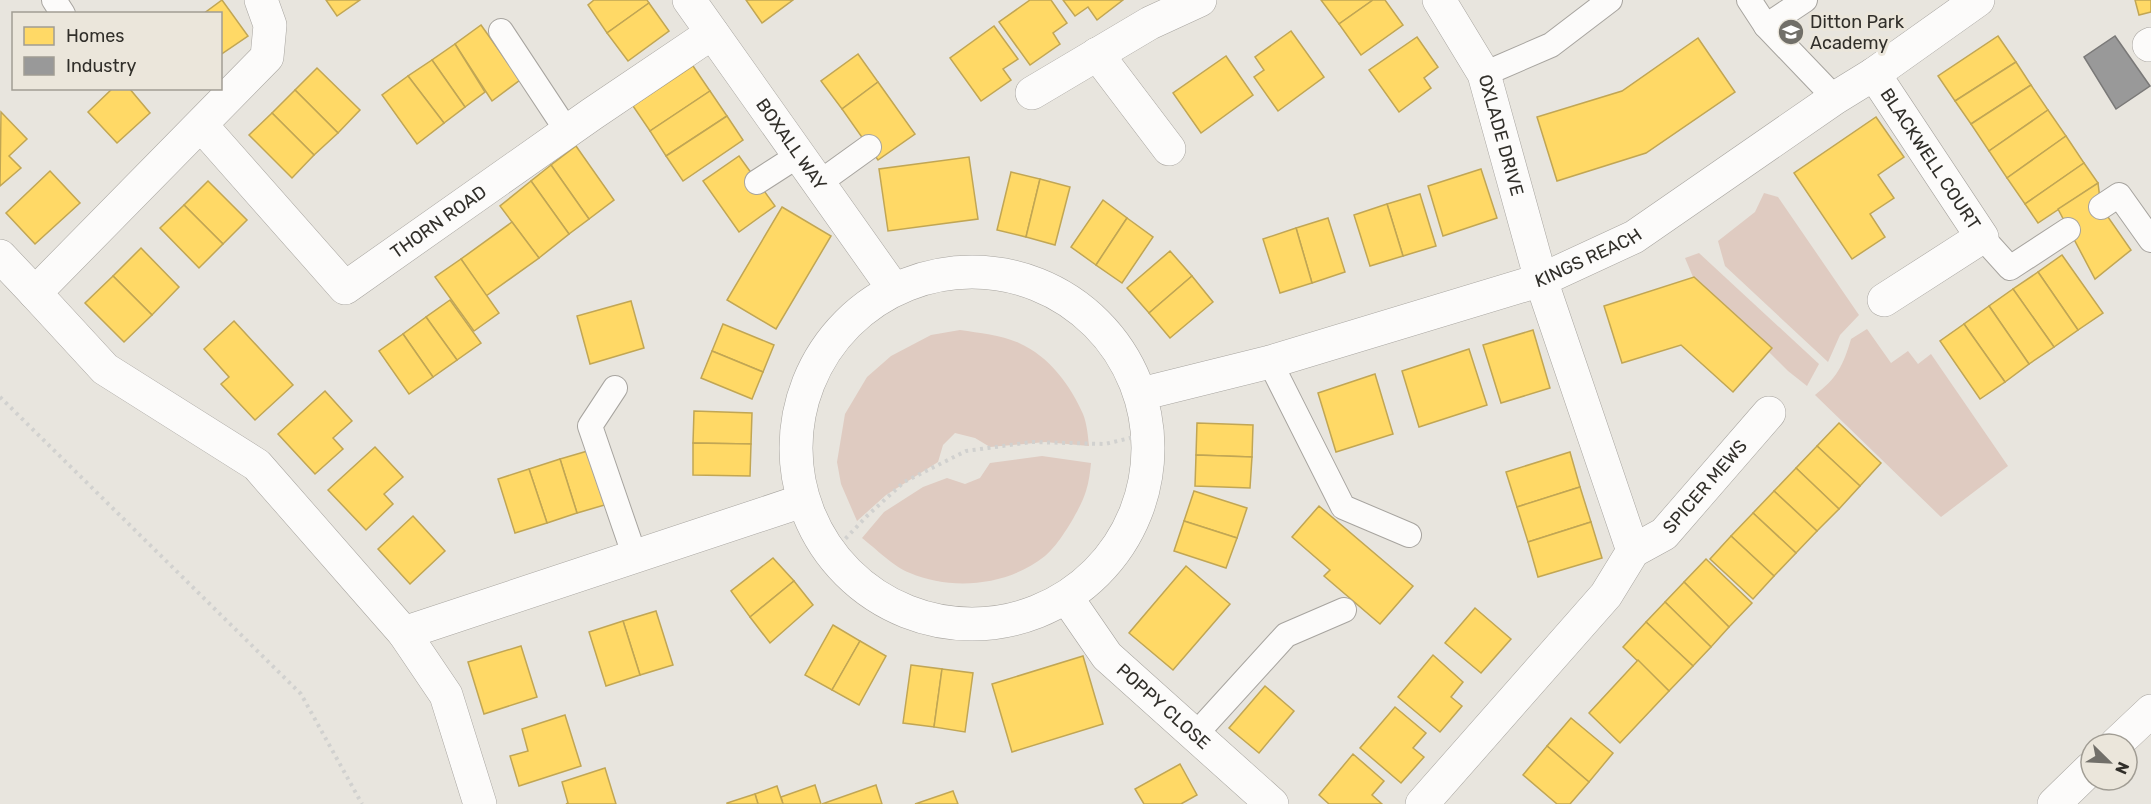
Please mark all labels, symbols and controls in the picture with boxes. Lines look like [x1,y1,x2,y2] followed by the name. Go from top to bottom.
[1810,11,1905,54] place label: Ditton Park Academy
[12,12,222,90] legend
[1776,17,1806,47] school or university icon: Ditton Park Academy
[66,25,124,47] text: Homes
[66,55,136,77] text: Industry
[1474,72,1528,198] street label: OXLADE DRIVE
[1876,84,1985,234] street label: BLACKWELL COURT
[751,94,832,195] street label: BOXALL WAY
[386,181,491,263] street label: THORN ROAD
[1532,224,1646,292] street label: KINGS REACH
[1658,435,1752,538] street label: SPICER MEWS
[1112,659,1215,754] street label: POPPY CLOSE
[2079,732,2139,792] north arrow
[2111,759,2133,777] text: N

